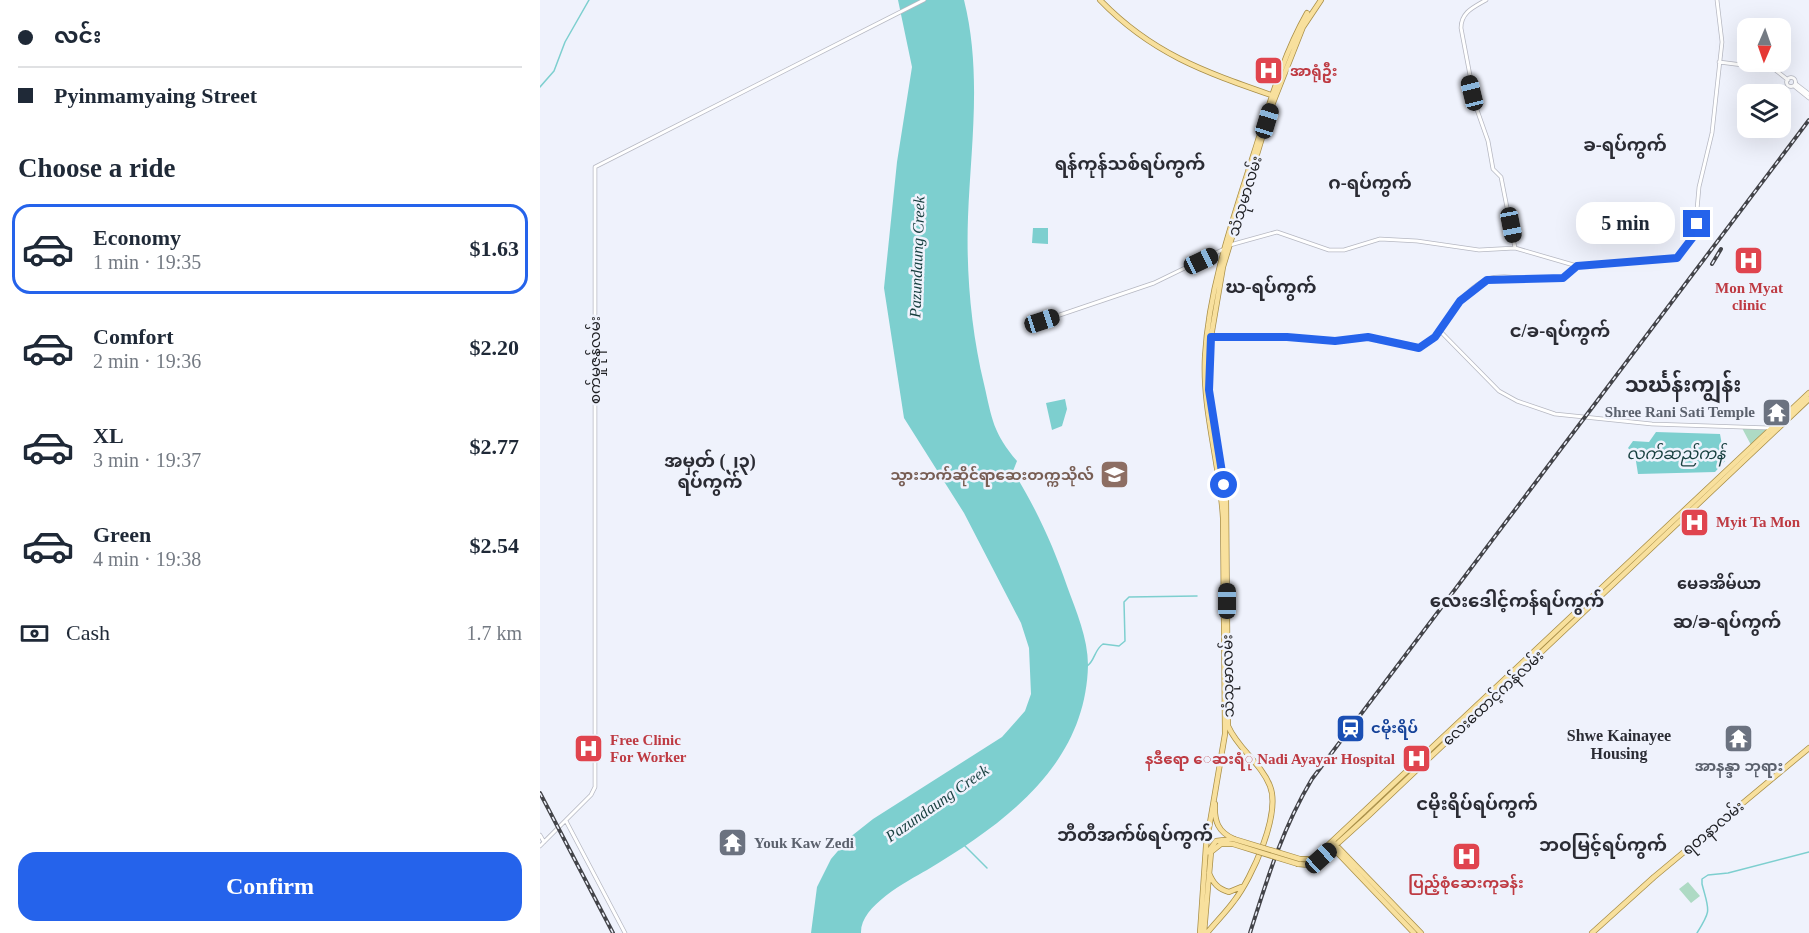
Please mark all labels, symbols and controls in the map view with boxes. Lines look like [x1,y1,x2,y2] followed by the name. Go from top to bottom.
[1737,18,1791,72] north arrow
[1737,18,1791,138] map controls
[54,23,101,48] text: လင်း
[1253,55,1285,87] hospital icon: အာရုံဦး
[1290,62,1338,83] place label: အာရုံဦး
[1459,73,1485,113] car
[54,83,257,108] text: Pyinmamyaing Street
[1737,84,1791,138] button: layers
[1253,101,1281,141] car
[1583,133,1667,159] district label: ခ-ရပ်ကွက်
[1055,152,1205,178] district label: ရန်ကုန်သစ်ရပ်ကွက်
[18,153,176,183] text: Choose a ride
[1223,153,1269,239] street label: သံသုမာလမ်း
[1328,171,1412,197] district label: ဂ-ရပ်ကွက်
[906,195,929,319] water label: Pazundaung Creek
[1577,203,1676,245] callout: 5 min
[1499,206,1523,244] car
[1683,210,1710,237] route end
[1601,212,1650,234] text: 5 min
[21,222,75,276] icon: car
[93,225,181,250] text: Economy
[470,236,519,261] text: $1.63
[1181,245,1221,277] car
[1733,245,1765,277] hospital icon: Mon Myat clinic
[93,251,201,273] text: 1 min · 19:35
[1225,275,1317,301] district label: ဃ-ရပ်ကွက်
[1715,280,1783,313] place label: Mon Myat clinic
[1022,307,1062,335] car
[585,316,607,404] street label: စက်မှုဇုန်လမ်း
[1510,319,1610,345] district label: င/ခ-ရပ်ကွက်
[21,321,75,375] icon: car
[93,324,174,349] text: Comfort
[470,335,519,360] text: $2.20
[93,350,201,372] text: 2 min · 19:36
[1625,369,1741,404] district label: သင်္ဃန်းကျွန်း
[1760,396,1792,428] temple icon: Shree Rani Sati Temple
[1605,404,1755,420] place label: Shree Rani Sati Temple
[21,420,75,474] icon: car
[93,423,124,448] text: XL
[470,434,519,459] text: $2.77
[1627,442,1728,467] water label: လက်ဆည်ကန်
[93,449,201,471] text: 3 min · 19:37
[664,449,756,496] district label: အမှတ် (၂၃) ရပ်ကွက်
[1099,459,1131,491] school or university icon: သွားဘက်‌ဆိုင်ရာဆေးတက္ကသိုလ်
[890,465,1094,487] place label: သွားဘက်‌ဆိုင်ရာဆေးတက္ကသိုလ်
[1210,471,1237,498] route start
[1679,506,1711,538] hospital icon: Myit Ta Mon
[1716,514,1801,530] place label: Myit Ta Mon
[21,519,75,573] icon: car
[93,522,151,547] text: Green
[470,533,519,558] text: $2.54
[93,548,201,570] text: 4 min · 19:38
[1677,572,1761,592] district label: မေခအိမ်ယာ
[1218,583,1236,619] car
[1430,589,1604,615] district label: လေးဒေါင့်ကန်ရပ်ကွက်
[1673,610,1781,636] district label: ဆ/ခ-ရပ်ကွက်
[18,617,51,650] icon: cash
[66,620,110,645] text: Cash
[466,622,522,644] text: 1.7 km
[1217,634,1241,718] street label: သံသုမာလမ်း
[1438,646,1549,752] street label: လေးထောင့်ကန်လမ်း
[1334,712,1366,744] station icon: ငမိုးရိပ်
[1371,718,1418,740] place label: ငမိုးရိပ်
[1723,723,1755,755] temple icon: အာနန္ဒာ ဘုရား
[1567,727,1671,763] district label: Shwe Kainayee Housing
[610,732,687,765] place label: Free Clinic For Worker
[573,733,605,765] hospital icon: Free Clinic For Worker
[1400,743,1432,775] hospital icon: နဒီဧရာ ေဆးရံု Nadi Ayayar Hospital
[1145,749,1395,771] place label: နဒီဧရာ ေဆးရံု Nadi Ayayar Hospital
[1695,758,1783,778] place label: အာနန္ဒာ ဘုရား
[881,761,993,846] water label: Pazundaung Creek
[1416,792,1538,818] district label: ငမိုးရိပ်ရပ်ကွက်
[1678,796,1749,861] street label: ရတနာလမ်း
[1057,823,1213,849] district label: ဘီတီအက်ဖ်ရပ်ကွက်
[717,827,749,859] temple icon: Youk Kaw Zedi
[1539,833,1667,859] district label: ဘဝမြင့်ရပ်ကွက်
[754,835,854,851] place label: Youk Kaw Zedi
[1302,839,1340,877] car
[1450,840,1482,872] hospital icon: ပြည့်စုံဆေးကုခန်း
[18,852,522,921] button: Confirm
[1408,873,1524,895] place label: ပြည့်စုံဆေးကုခန်း

